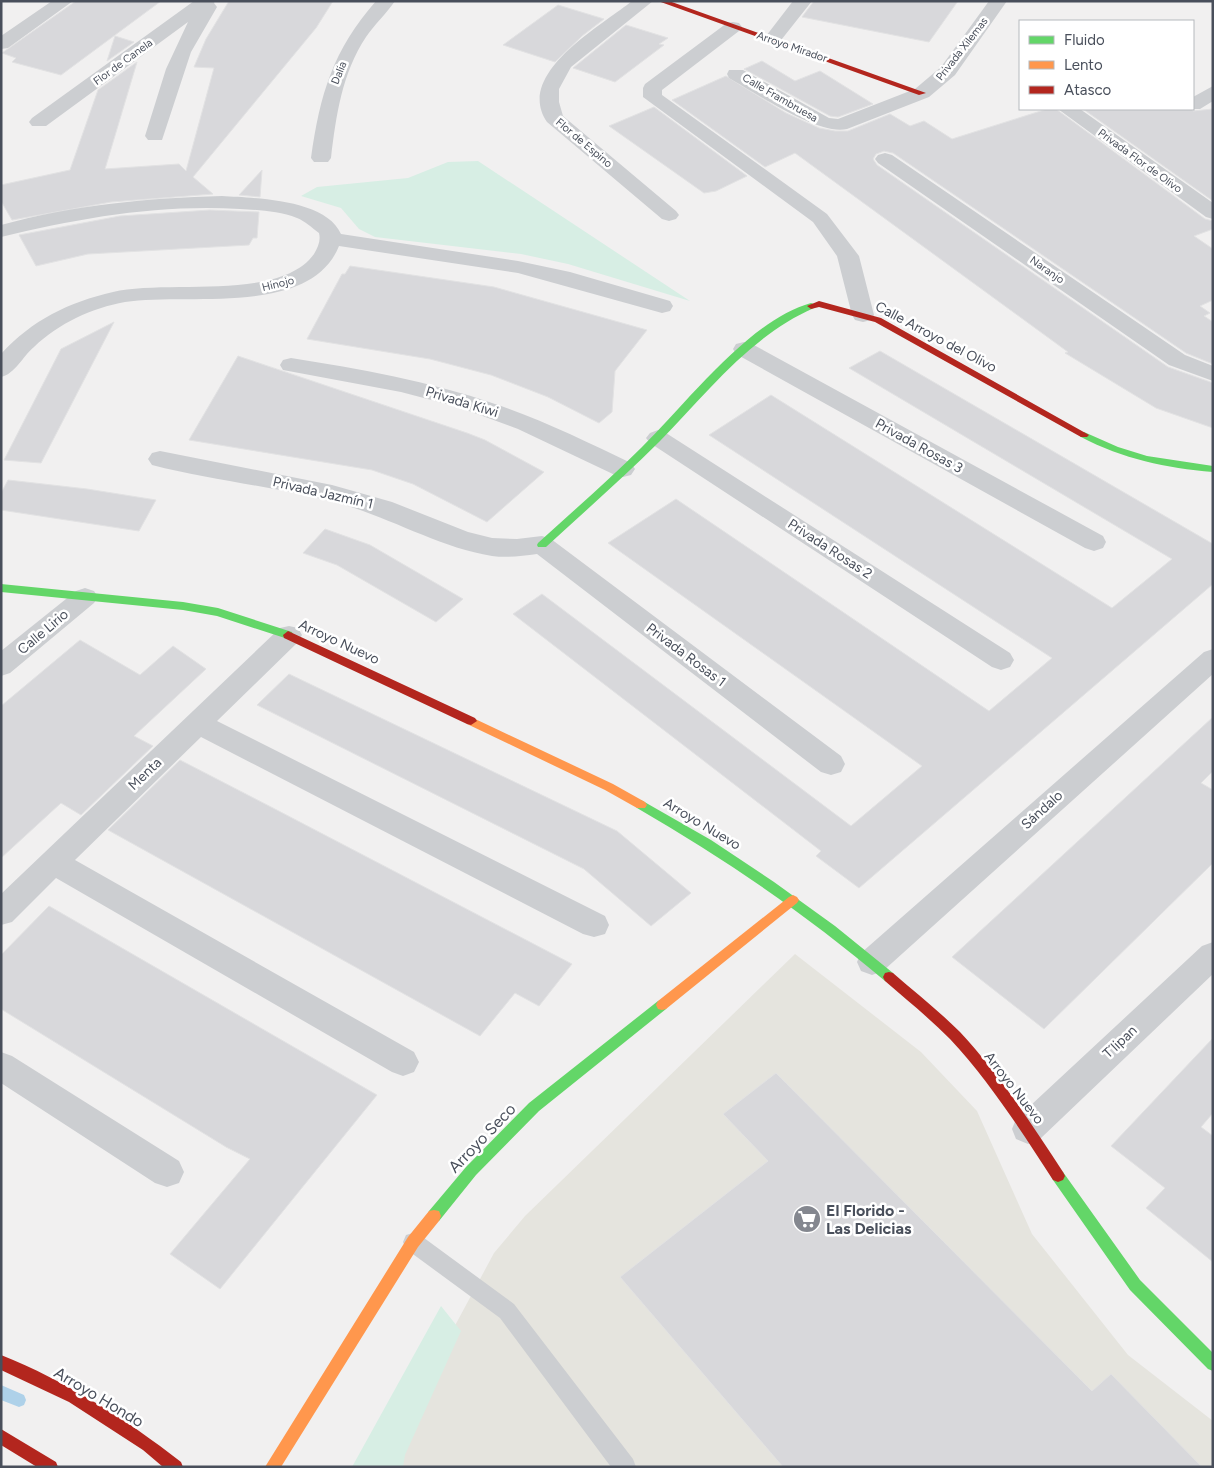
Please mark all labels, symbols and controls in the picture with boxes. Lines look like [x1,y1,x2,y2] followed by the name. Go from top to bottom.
[933,15,991,83] street label: Privada Xilemas
[1019,20,1194,110] legend
[755,29,829,65] street label: Arroyo Mirador
[1064,31,1105,49] text: Fluido
[91,36,155,88] street label: Flor de Canela
[1064,56,1103,74] text: Lento
[329,60,349,86] street label: Dalia
[740,71,820,125] street label: Calle Frambruesa
[1064,81,1112,99] text: Atasco
[553,116,615,170] street label: Flor de Espino
[1096,126,1184,196] street label: Privada Flor de Olivo
[1027,254,1067,286] street label: Naranjo
[261,274,295,294] street label: Hinojo
[872,298,1000,376] street label: Calle Arroyo del Olivo
[424,383,500,421] street label: Privada Kiwi
[872,415,966,477] street label: Privada Rosas 3
[271,473,375,513] street label: Privada Jazmín 1
[785,515,875,583] street label: Privada Rosas 2
[14,606,72,658] street label: Calle Lirio
[296,616,382,668] street label: Arroyo Nuevo
[643,620,729,690] street label: Privada Rosas 1
[125,754,165,794] street label: Menta
[1018,787,1066,833] street label: Sándalo
[660,794,744,854] street label: Arroyo Nuevo
[1099,1022,1141,1062] street label: T´lipan
[981,1048,1047,1128] street label: Arroyo Nuevo
[444,1100,520,1176] street label: Arroyo Seco
[826,1201,912,1238] place label: El Florido - Las Delicias
[792,1204,822,1234] supermarket icon: El Florido - Las Delicias
[51,1363,147,1431] street label: Arroyo Hondo

